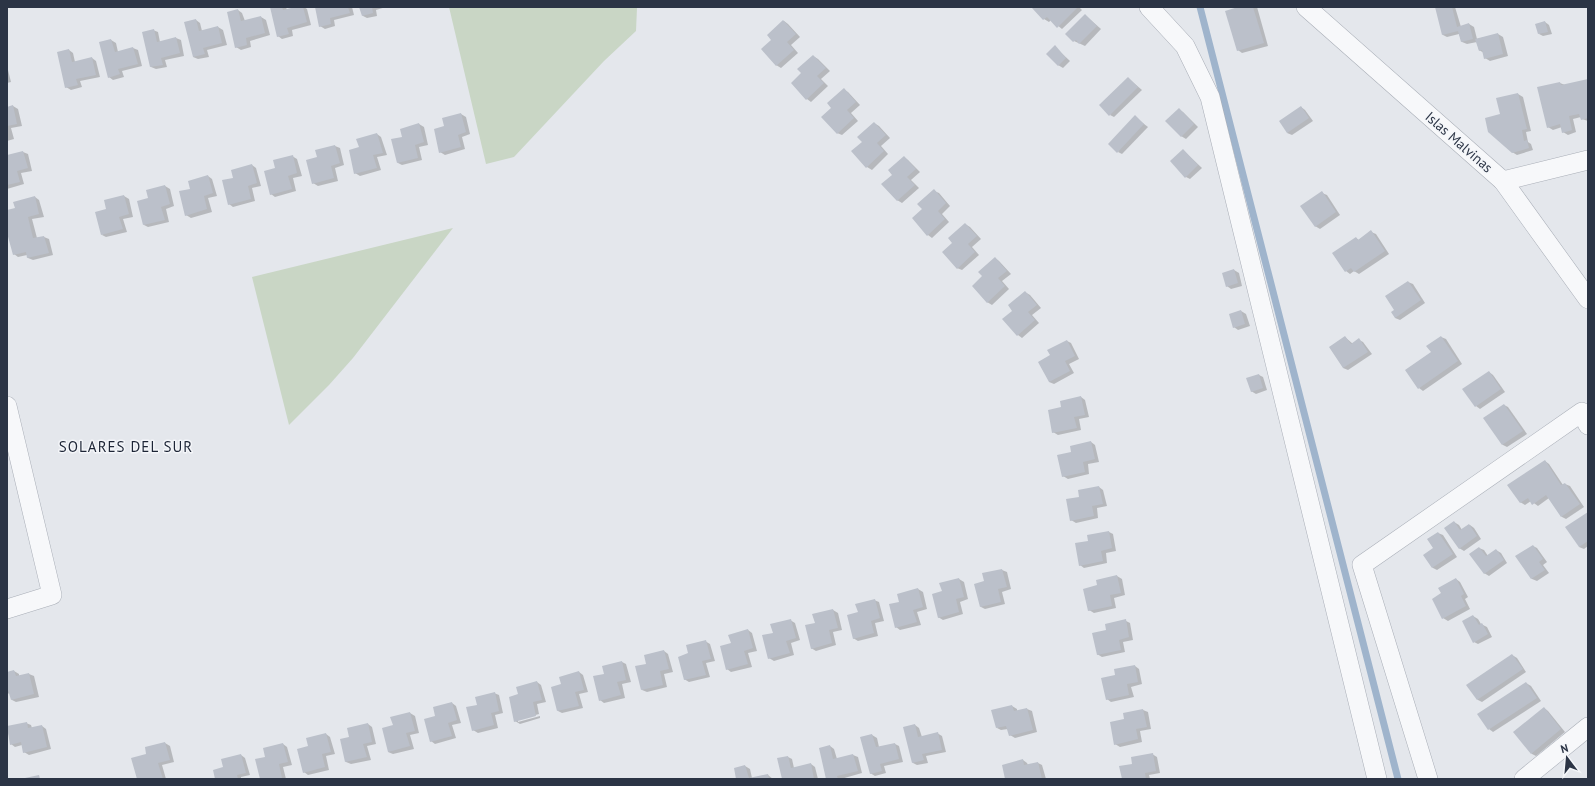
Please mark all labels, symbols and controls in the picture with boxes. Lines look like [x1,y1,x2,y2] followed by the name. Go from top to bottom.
[1421,108,1497,176] street label: Islas Malvinas
[59,437,193,456] district label: SOLARES DEL SUR
[1547,738,1587,778] north arrow
[1559,741,1570,756] text: N

